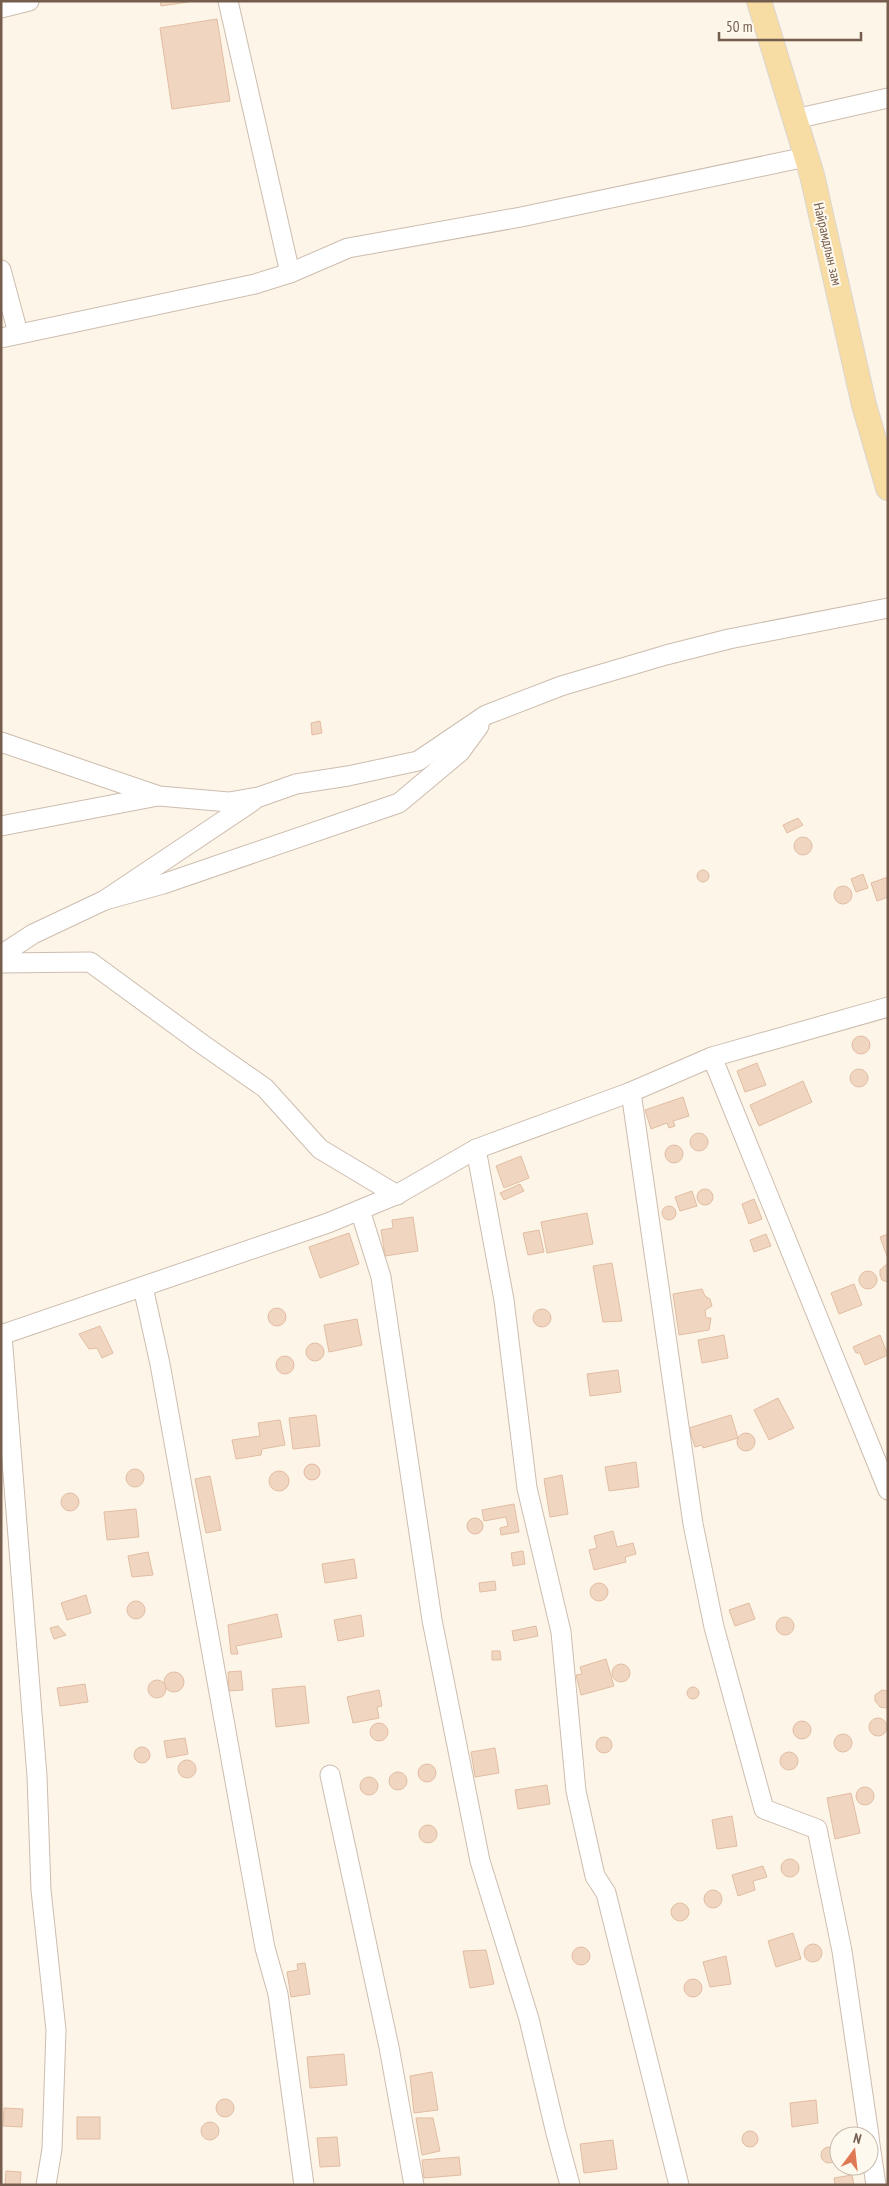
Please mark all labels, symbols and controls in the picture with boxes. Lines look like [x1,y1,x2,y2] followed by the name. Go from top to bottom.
[719,10,862,42] scale bar
[726,17,752,36] text: 50 m
[810,201,846,287] street label: Найрамдлын зам
[829,2126,879,2176] north arrow
[851,2129,863,2148] text: N

